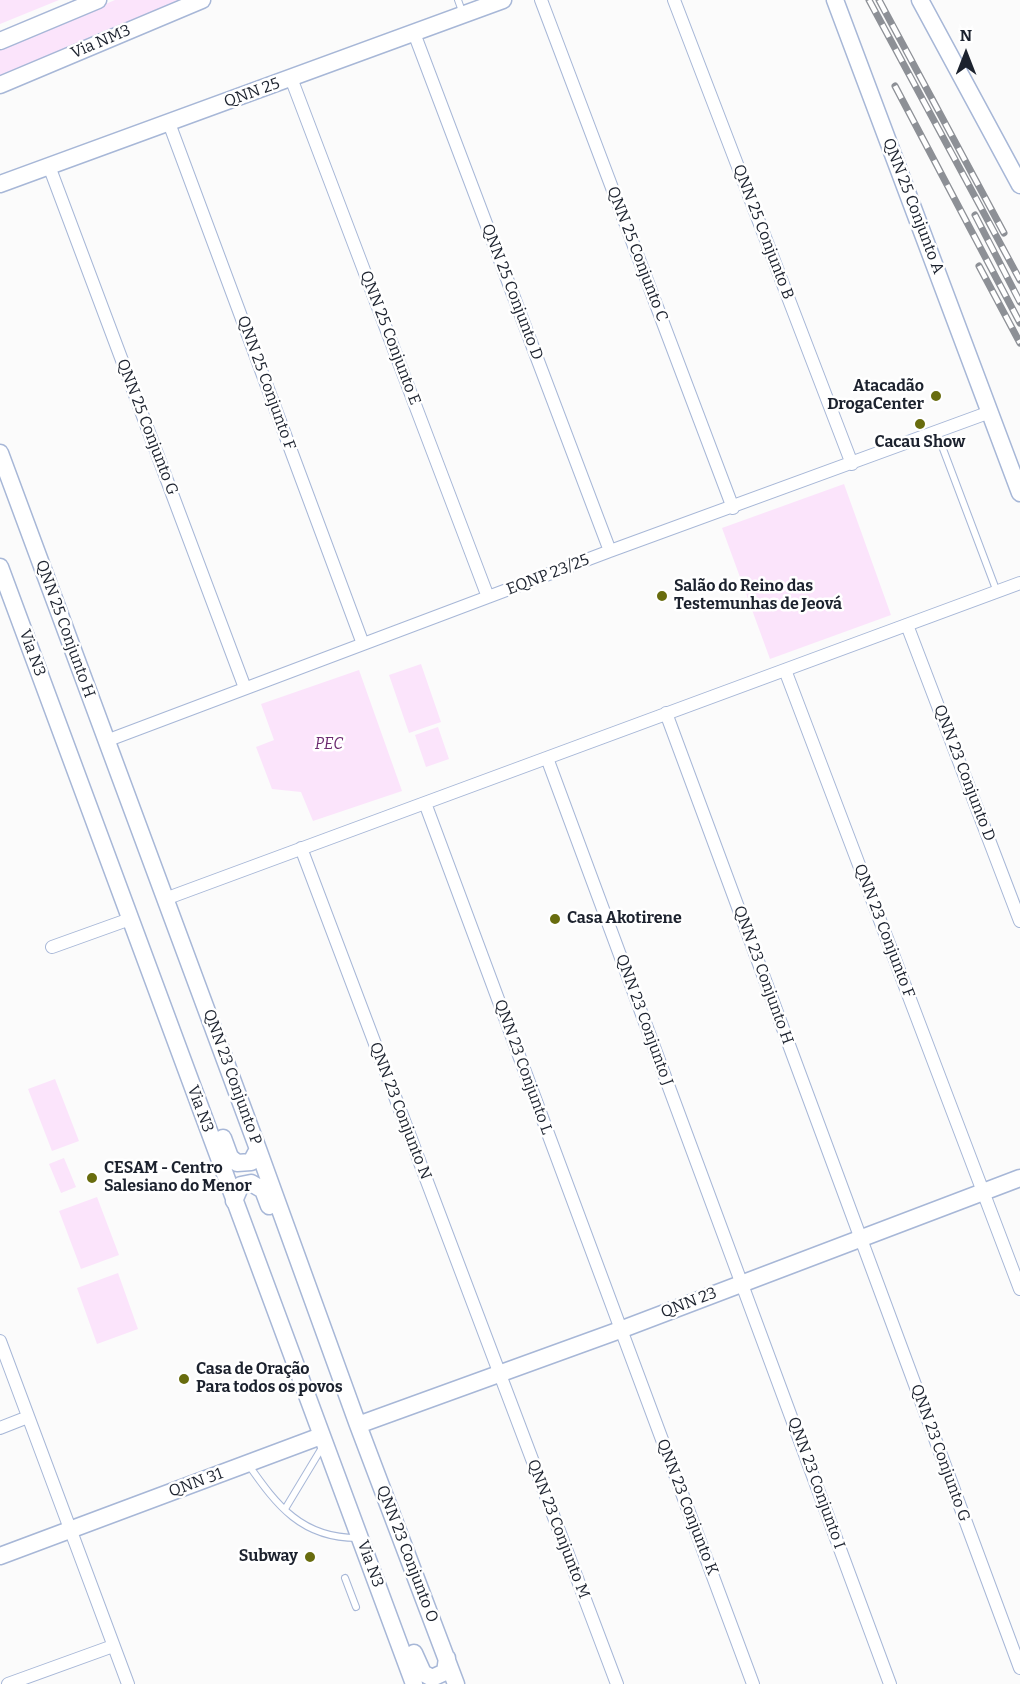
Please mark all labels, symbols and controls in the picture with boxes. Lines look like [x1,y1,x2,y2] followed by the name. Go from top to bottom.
[68,21,134,63] street label: Via NM3
[936,24,996,84] north arrow
[960,26,972,45] text: N
[222,74,282,112] street label: QNN 25
[878,135,948,277] street label: QNN 25 Conjunto A
[728,162,798,302] street label: QNN 25 Conjunto B
[602,184,672,324] street label: QNN 25 Conjunto C
[477,221,547,363] street label: QNN 25 Conjunto D
[355,268,425,408] street label: QNN 25 Conjunto E
[233,313,299,453] street label: QNN 25 Conjunto F
[112,356,182,498] street label: QNN 25 Conjunto G
[827,377,924,415] place label: Atacadão DrogaCenter
[929,389,943,403] marker: Atacadão DrogaCenter
[913,417,927,431] marker: Cacau Show
[875,433,965,453] place label: Cacau Show
[504,550,592,600] street label: EQNP 23/25
[31,557,99,701] street label: QNN 25 Conjunto H
[674,577,842,615] place label: Salão do Reino das Testemunhas de Jeová
[655,589,669,603] marker: Salão do Reino das Testemunhas de Jeová
[15,627,49,679] street label: Via N3
[929,702,999,844] street label: QNN 23 Conjunto D
[315,735,343,755] park label: PEC
[850,861,918,1001] street label: QNN 23 Conjunto F
[729,903,797,1047] street label: QNN 23 Conjunto H
[567,909,682,929] place label: Casa Akotirene
[548,912,562,926] marker: Casa Akotirene
[611,952,677,1088] street label: QNN 23 Conjunto J
[490,997,556,1137] street label: QNN 23 Conjunto L
[199,1007,265,1147] street label: QNN 23 Conjunto P
[365,1039,435,1183] street label: QNN 23 Conjunto N
[183,1083,217,1135] street label: Via N3
[104,1159,252,1197] place label: CESAM - Centro Salesiano do Menor
[85,1171,99,1185] marker: CESAM - Centro Salesiano do Menor
[658,1284,720,1322] street label: QNN 23
[196,1360,343,1398] place label: Casa de Oração Para todos os povos
[177,1372,191,1386] marker: Casa de Oração Para todos os povos
[906,1382,974,1524] street label: QNN 23 Conjunto G
[783,1414,849,1552] street label: QNN 23 Conjunto I
[652,1436,722,1578] street label: QNN 23 Conjunto K
[523,1457,593,1601] street label: QNN 23 Conjunto M
[166,1464,226,1502] street label: QNN 31
[372,1483,442,1625] street label: QNN 23 Conjunto O
[353,1538,387,1590] street label: Via N3
[239,1547,298,1567] place label: Subway
[303,1550,317,1564] marker: Subway

